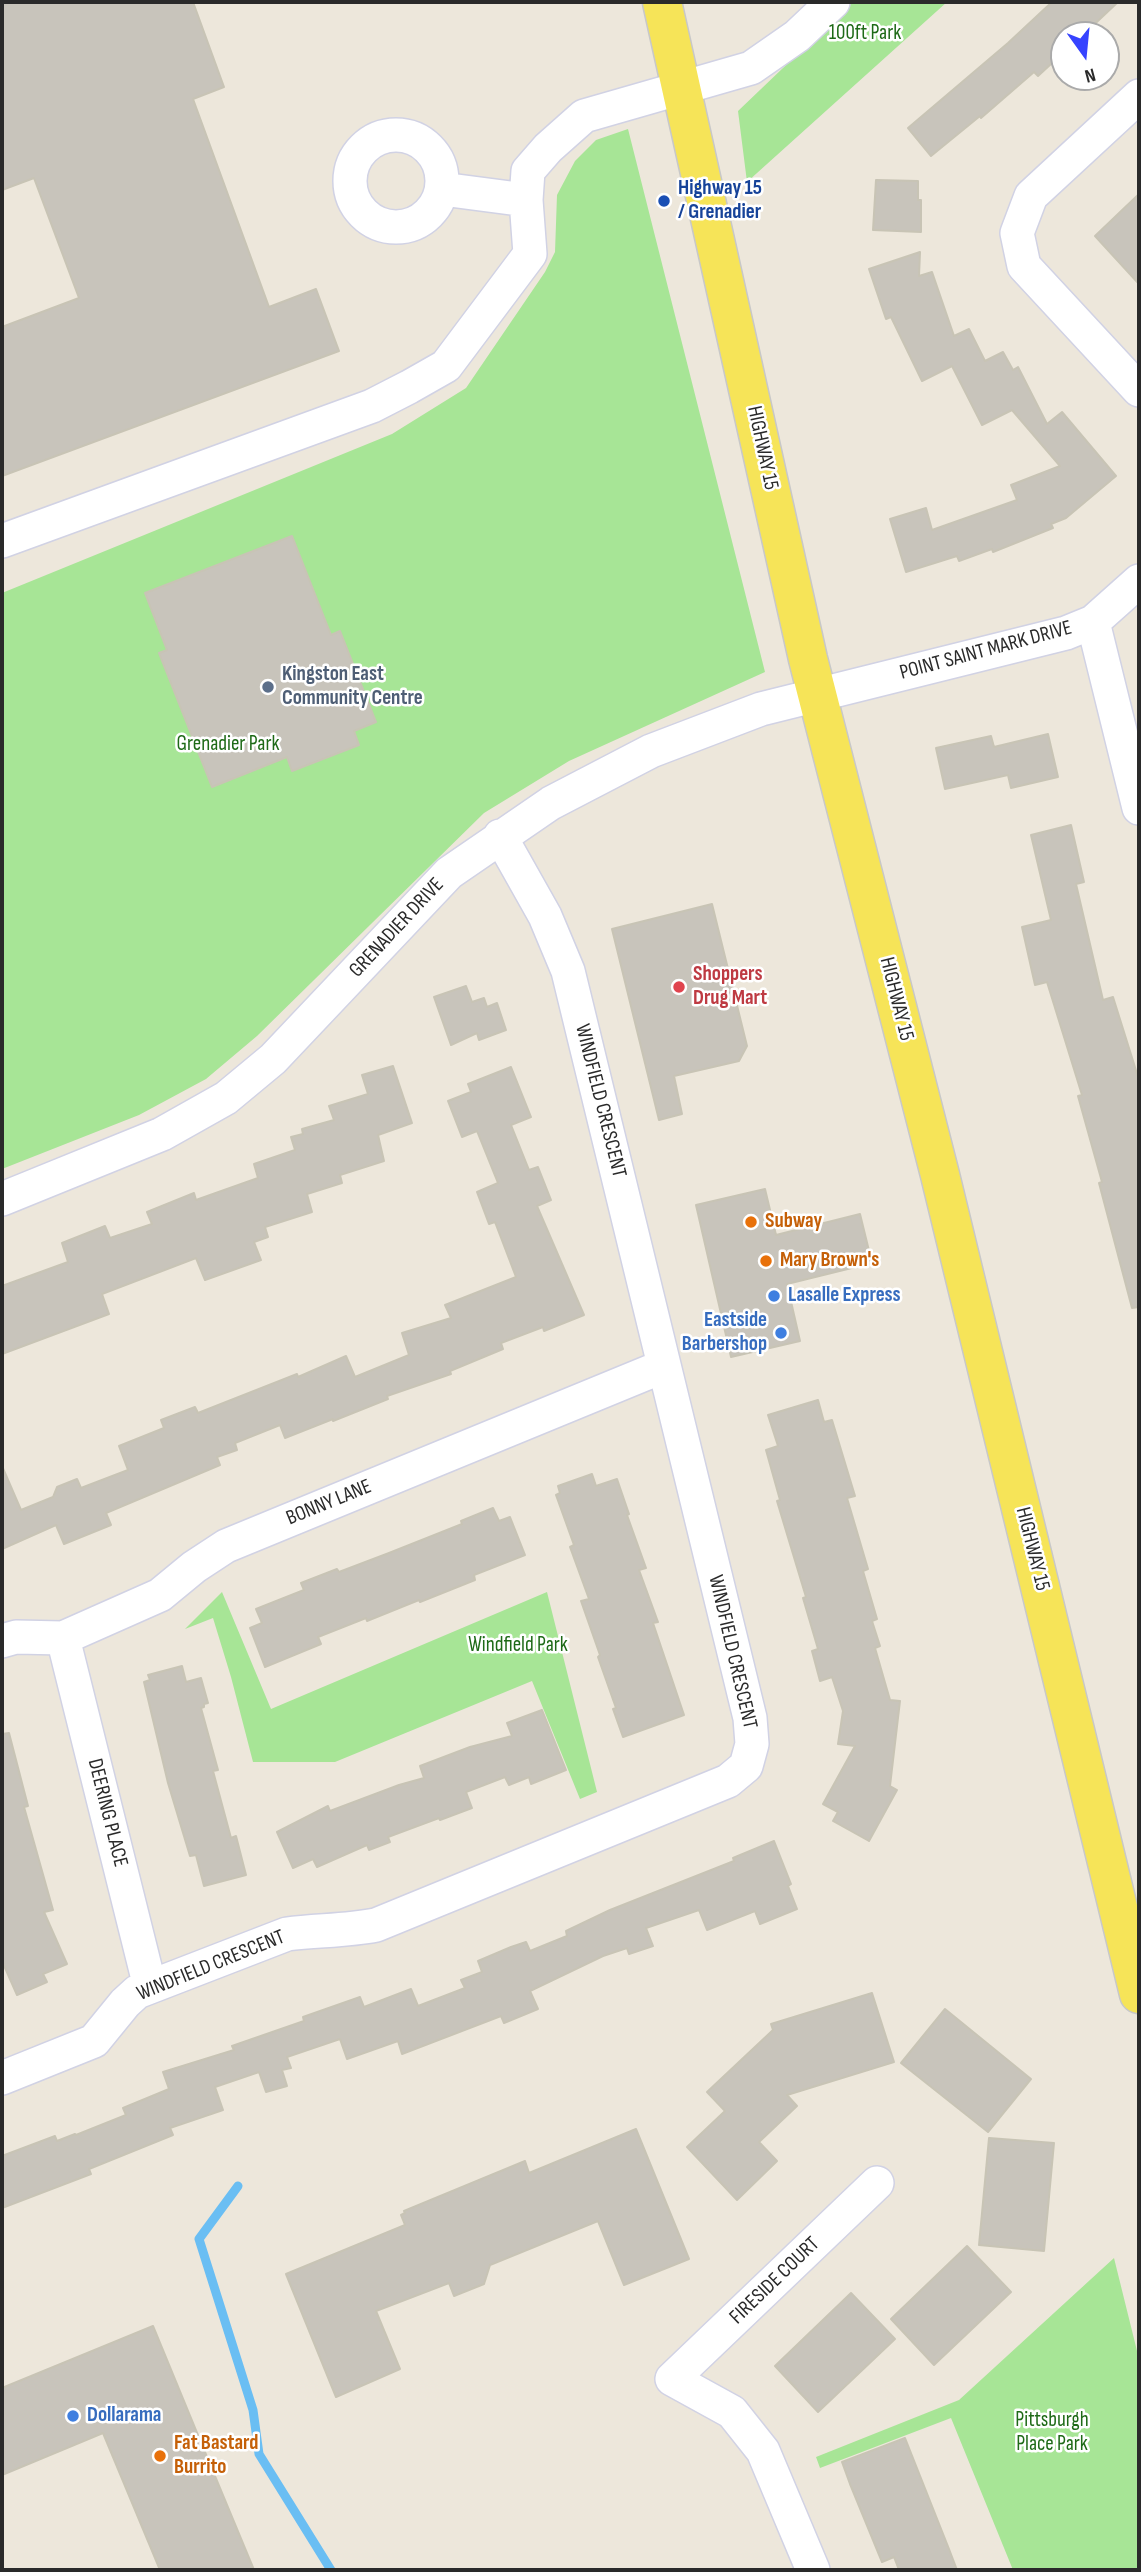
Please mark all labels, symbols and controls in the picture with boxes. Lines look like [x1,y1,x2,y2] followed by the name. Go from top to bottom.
[829,21,901,47] park label: 100ft Park
[1050,21,1120,91] north arrow
[1082,62,1098,87] text: N
[678,176,762,226] place label: Highway 15 / Grenadier
[656,193,672,209] marker: Highway 15 / Grenadier
[741,404,783,492] street label: HIGHWAY 15
[897,616,1075,686] street label: POINT SAINT MARK DRIVE
[282,662,423,712] place label: Kingston East Community Centre
[260,679,276,695] marker: Kingston East Community Centre
[177,732,279,758] park label: Grenadier Park
[344,873,450,983] street label: GRENADIER DRIVE
[873,955,919,1043] street label: HIGHWAY 15
[693,962,767,1012] place label: Shoppers Drug Mart
[671,979,687,995] marker: Shoppers Drug Mart
[569,1022,631,1180] street label: WINDFIELD CRESCENT
[765,1209,822,1235] place label: Subway
[743,1214,759,1230] marker: Subway
[780,1248,879,1274] place label: Mary Brown's
[758,1253,774,1269] marker: Mary Brown's
[788,1283,901,1309] place label: Lasalle Express
[766,1288,782,1304] marker: Lasalle Express
[682,1308,767,1358] place label: Eastside Barbershop
[773,1325,789,1341] marker: Eastside Barbershop
[283,1475,375,1531] street label: BONNY LANE
[1009,1505,1055,1593] street label: HIGHWAY 15
[702,1573,762,1731] street label: WINDFIELD CRESCENT
[468,1633,568,1659] park label: Windfield Park
[81,1756,133,1870] street label: DEERING PLACE
[133,1925,289,2007] street label: WINDFIELD CRESCENT
[725,2232,825,2330] street label: FIRESIDE COURT
[87,2403,161,2429] place label: Dollarama
[65,2408,81,2424] marker: Dollarama
[1015,2408,1089,2458] park label: Pittsburgh Place Park
[174,2431,258,2481] place label: Fat Bastard Burrito
[152,2448,168,2464] marker: Fat Bastard Burrito

